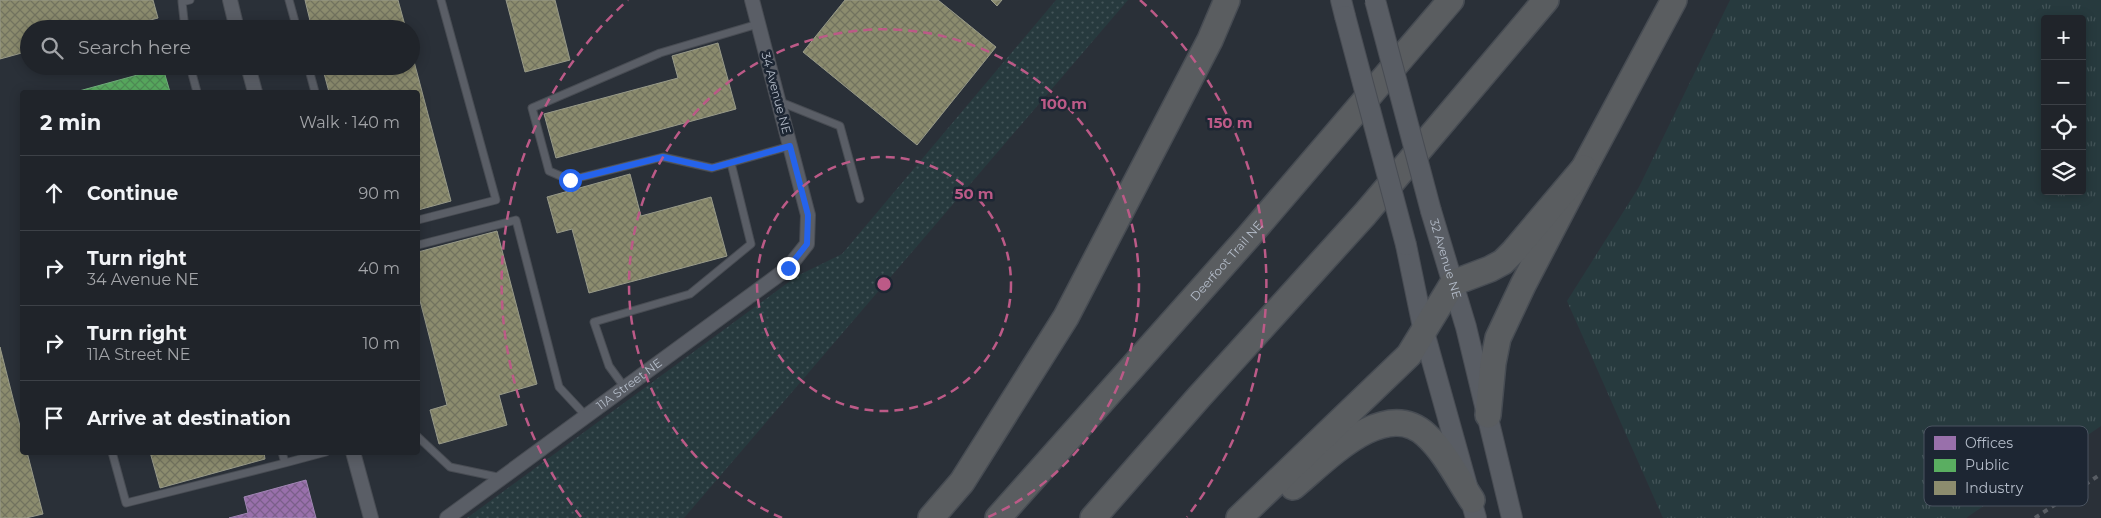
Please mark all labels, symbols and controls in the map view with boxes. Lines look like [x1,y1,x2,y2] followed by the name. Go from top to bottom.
[2041,15,2086,195] map controls
[2041,15,2086,60] button: +
[20,20,420,75] search box
[38,34,66,62] icon: search
[78,36,191,59] text: Search here
[758,50,795,135] street label: 34 Avenue NE
[2041,60,2086,105] button: −
[1041,94,1087,113] text: 100 m
[2041,105,2086,150] button: locate
[40,110,101,135] text: 2 min
[299,113,400,132] text: Walk · 140 m
[1208,113,1252,132] text: 150 m
[2041,150,2086,195] button: layers
[559,169,582,192] route start
[40,179,68,207] icon: ahead
[87,182,178,205] text: Continue
[358,184,400,203] text: 90 m
[954,184,994,203] text: 50 m
[1427,217,1465,301] street label: 32 Avenue NE
[1187,218,1266,304] street label: Deerfoot Trail NE
[87,247,187,270] text: Turn right
[40,254,68,282] icon: right
[777,257,800,280] route end
[358,259,400,278] text: 40 m
[87,270,199,289] text: 34 Avenue NE
[875,275,893,293] centre of rings
[87,322,187,345] text: Turn right
[40,329,68,357] icon: right
[362,334,400,353] text: 10 m
[87,345,191,364] text: 11A Street NE
[593,355,665,413] street label: 11A Street NE
[40,404,68,432] icon: arrive
[87,407,291,430] text: Arrive at destination
[1924,426,2088,506] legend
[1965,434,2013,452] text: Offices
[1965,456,2009,474] text: Public
[1965,479,2024,497] text: Industry

